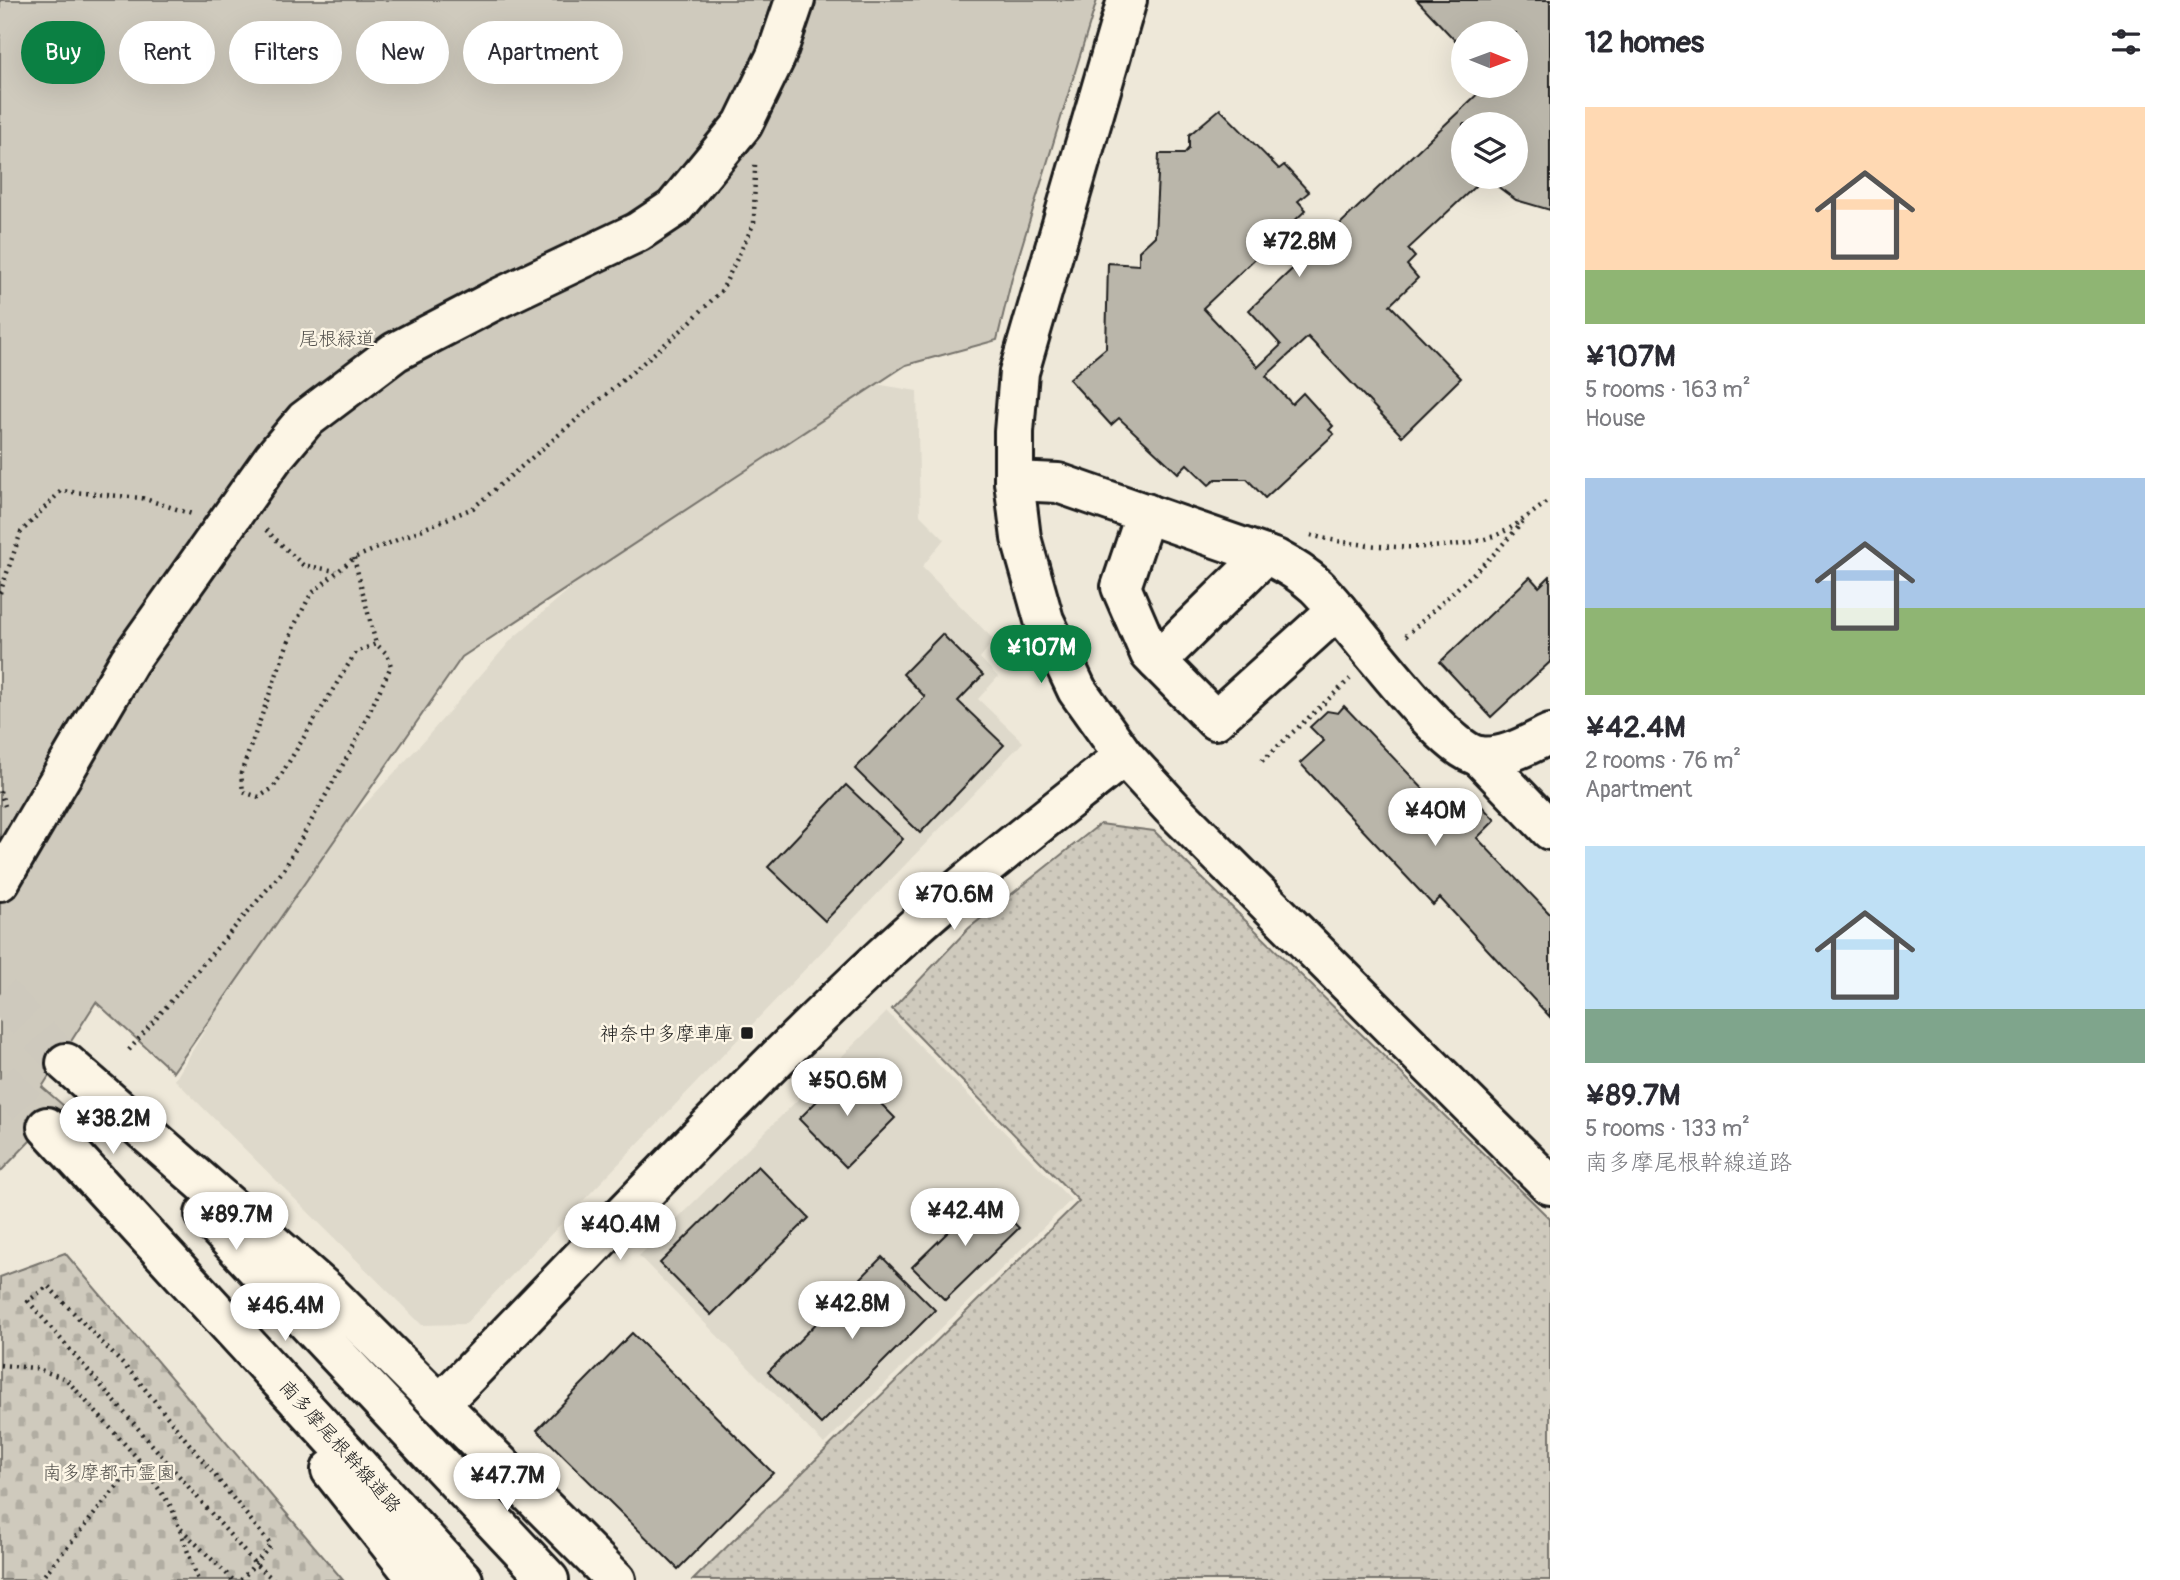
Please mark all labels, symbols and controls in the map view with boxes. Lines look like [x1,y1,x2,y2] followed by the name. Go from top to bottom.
[21,21,105,84] chip: Buy
[119,21,215,84] chip: Rent
[229,21,342,84] chip: Filters
[356,21,449,84] chip: New
[463,21,623,84] chip: Apartment
[1451,21,1528,98] north arrow
[1451,21,1528,189] map controls
[2107,23,2145,61] icon: filters
[1585,24,1704,61] text: 12 homes
[1451,112,1528,189] button: layers
[1802,152,1928,278] icon: home
[1242,219,1356,279] pin: ¥72.8M
[1262,227,1336,256] text: ¥72.8M
[299,327,375,351] park label: 尾根緑道
[1585,338,1676,375] text: ¥107M
[1585,375,1751,404] text: 5 rooms · 163 m²
[1585,404,1645,433] text: House
[1802,523,1928,649] icon: home
[992,626,1090,685] pin: ¥107M
[1006,633,1076,662] text: ¥107M
[1585,709,1686,746] text: ¥42.4M
[1585,746,1741,775] text: 2 rooms · 76 m²
[1585,775,1692,804] text: Apartment
[1394,788,1476,848] pin: ¥40M
[1404,796,1466,825] text: ¥40M
[897,872,1011,932] pin: ¥70.6M
[915,880,993,909] text: ¥70.6M
[1802,892,1928,1018] icon: home
[600,1022,733,1046] place label: 神奈中多摩車庫
[739,1025,755,1041] marker: 神奈中多摩車庫
[790,1058,904,1118] pin: ¥50.6M
[807,1066,887,1095] text: ¥50.6M
[1585,1077,1680,1114] text: ¥89.7M
[56,1096,170,1156] pin: ¥38.2M
[76,1104,150,1133] text: ¥38.2M
[1585,1114,1750,1143] text: 5 rooms · 133 m²
[1585,1148,1792,1177] text: 南多摩尾根幹線道路
[908,1188,1022,1248] pin: ¥42.4M
[179,1192,293,1252] pin: ¥89.7M
[926,1196,1004,1225] text: ¥42.4M
[199,1200,273,1229] text: ¥89.7M
[563,1202,677,1262] pin: ¥40.4M
[580,1210,660,1239] text: ¥40.4M
[795,1282,909,1341] pin: ¥42.8M
[228,1284,342,1343] pin: ¥46.4M
[814,1289,890,1318] text: ¥42.8M
[246,1291,324,1320] text: ¥46.4M
[274,1375,406,1518] street label: 南多摩尾根幹線道路
[450,1454,564,1513] pin: ¥47.7M
[42,1461,176,1485] park label: 南多摩都市霊園
[469,1461,545,1490] text: ¥47.7M

